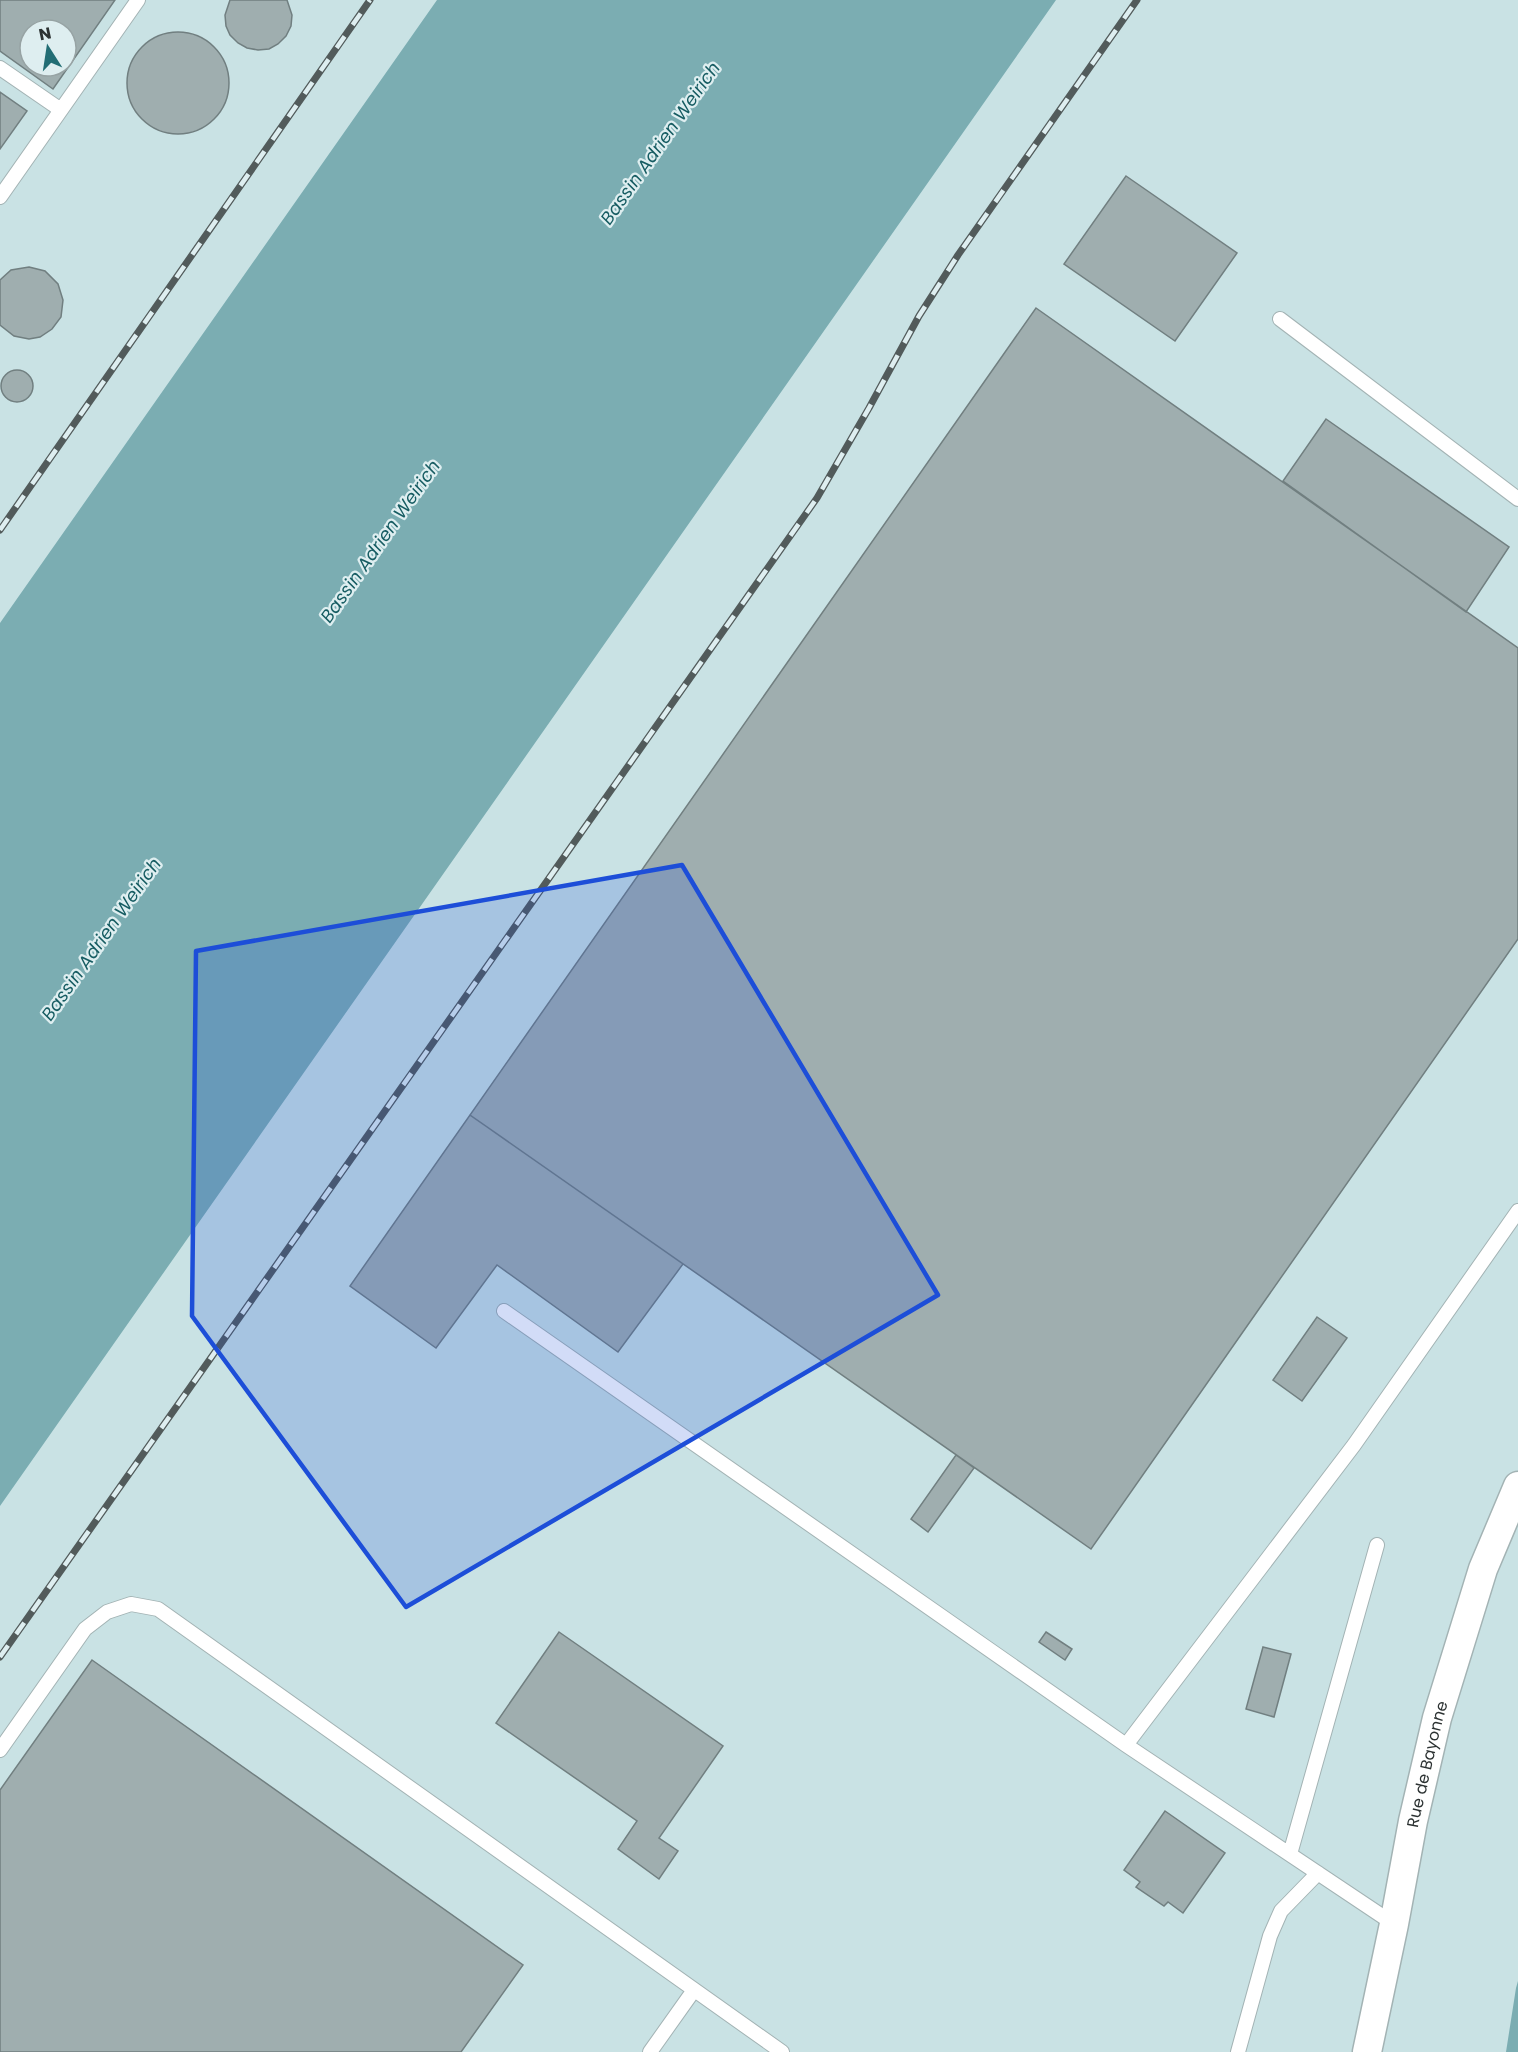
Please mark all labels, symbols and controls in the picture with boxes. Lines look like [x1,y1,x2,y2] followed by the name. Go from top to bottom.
[18,18,78,78] north arrow
[37,21,53,46] text: N
[594,57,726,229] water label: Bassin Adrien Weirich
[314,455,446,627] water label: Bassin Adrien Weirich
[35,853,167,1025] water label: Bassin Adrien Weirich
[1401,1698,1453,1829] street label: Rue de Bayonne

